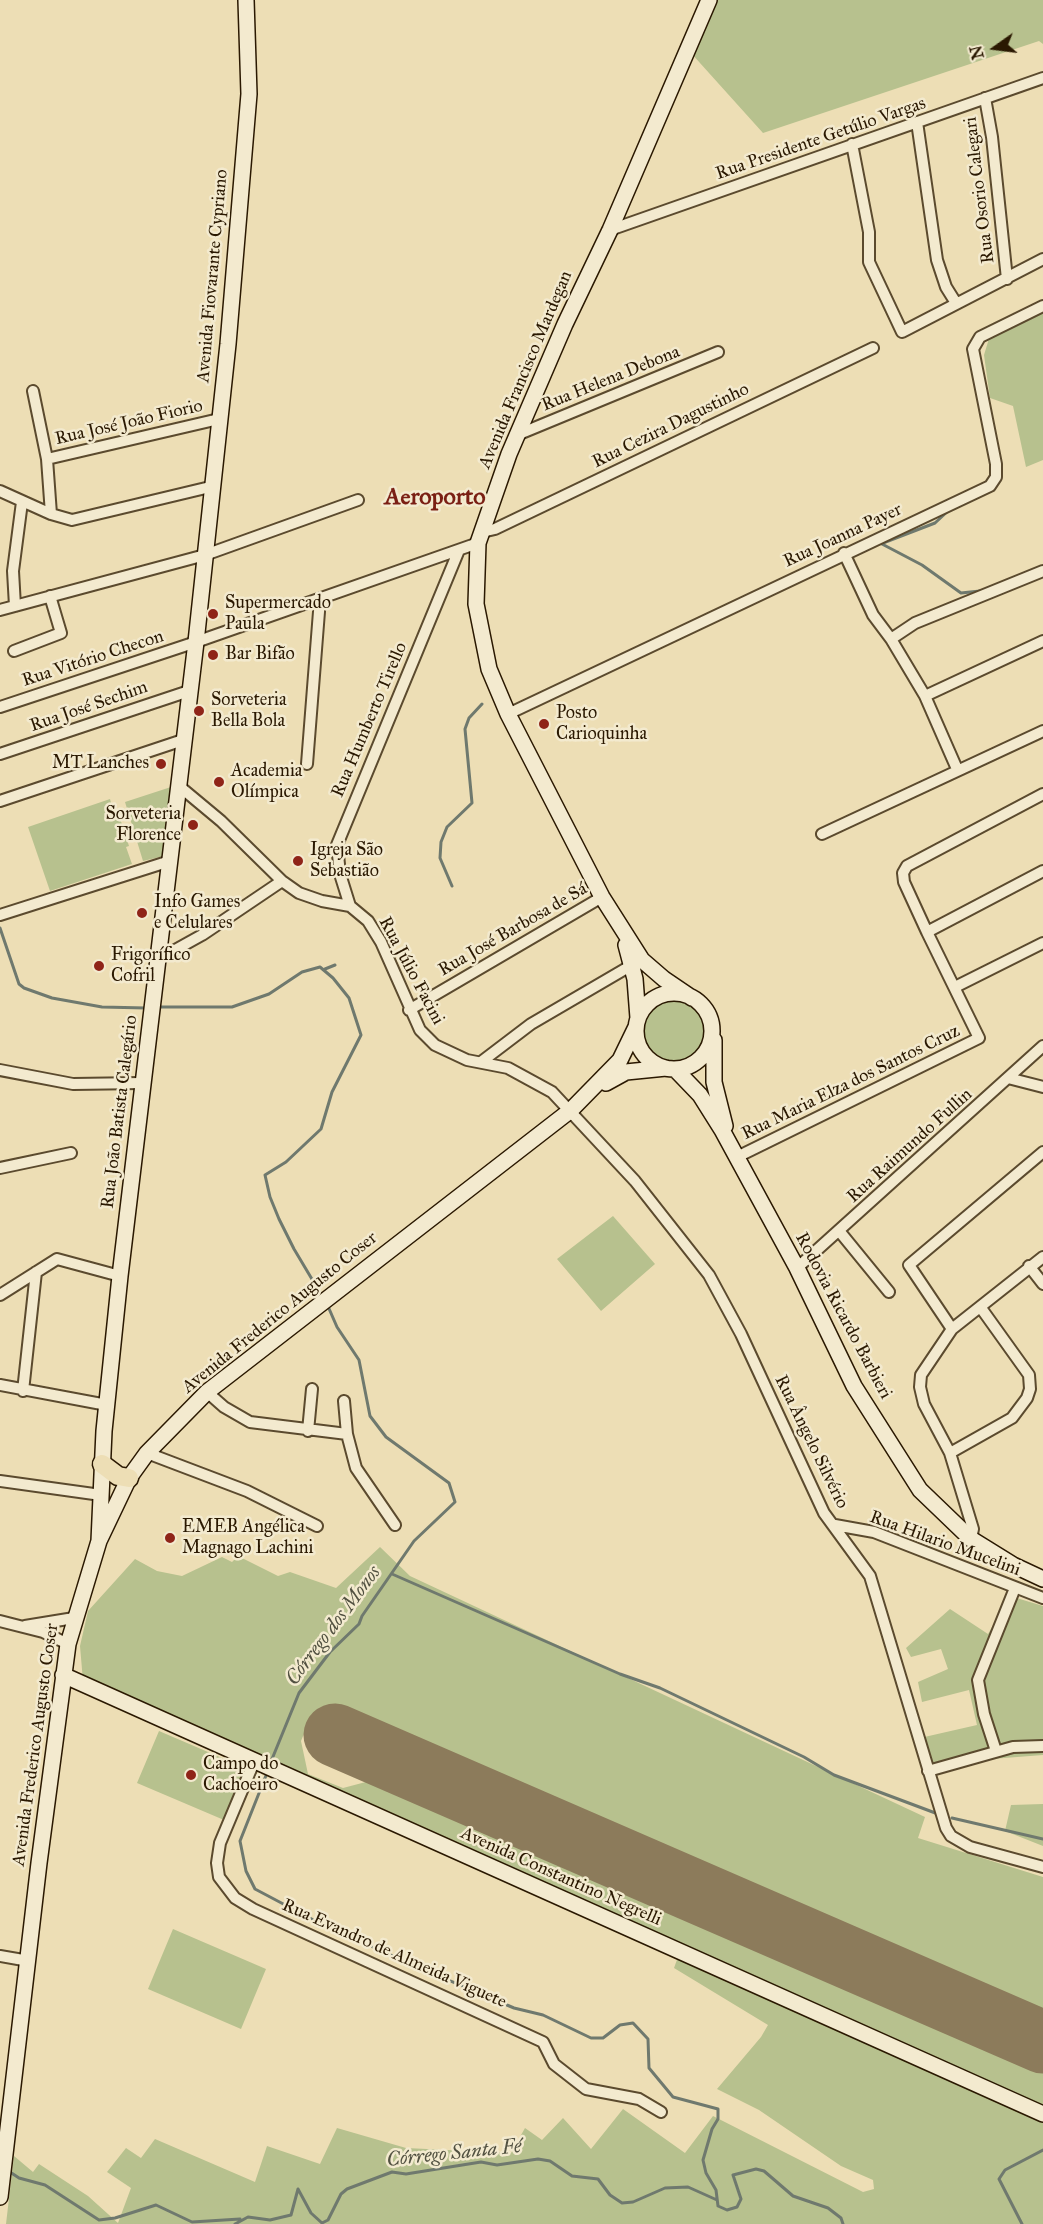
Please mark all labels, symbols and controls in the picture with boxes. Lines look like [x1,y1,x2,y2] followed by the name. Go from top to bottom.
[965,18,1025,78] north arrow
[966,44,988,61] text: N
[713,93,929,185] street label: Rua Presidente Getúlio Vargas
[960,115,1000,265] street label: Rua Osorio Calegari
[193,168,233,384] street label: Avenida Fiovarante Cypriano
[474,268,578,472] street label: Avenida Francisco Mardegan
[539,341,683,417] street label: Rua Helena Debona
[589,379,753,473] street label: Rua Cezira Dagustinho
[53,395,205,451] street label: Rua José João Fiorio
[384,484,486,512] district label: Aeroporto
[780,499,906,573] street label: Rua Joanna Payer
[225,593,331,636] place label: Supermercado Paula
[206,607,220,621] marker: Supermercado Paula
[20,626,166,692] street label: Rua Vitório Checon
[328,639,412,801] street label: Rua Humberto Tirello
[225,644,295,666] place label: Bar Bifão
[206,648,220,662] marker: Bar Bifão
[27,677,151,737] street label: Rua José Sechim
[211,690,287,732] place label: Sorveteria Bella Bola
[556,703,647,746] place label: Posto Carioquinha
[192,704,206,718] marker: Sorveteria Bella Bola
[537,717,551,731] marker: Posto Carioquinha
[52,753,149,775] place label: MT Lanches
[154,757,168,771] marker: MT Lanches
[231,761,302,804] place label: Academia Olímpica
[212,775,226,789] marker: Academia Olímpica
[105,804,181,846] place label: Sorveteria Florence
[186,818,200,832] marker: Sorveteria Florence
[310,840,383,882] place label: Igreja São Sebastião
[291,854,305,868] marker: Igreja São Sebastião
[435,879,591,981] street label: Rua José Barbosa de Sá
[154,892,240,934] place label: Info Games e Celulares
[135,906,149,920] marker: Info Games e Celulares
[374,913,448,1029] street label: Rua Júlio Facini
[111,945,191,988] place label: Frigorífico Cofril
[92,959,106,973] marker: Frigorífico Cofril
[97,1014,143,1210] street label: Rua João Batista Calegário
[738,1021,964,1145] street label: Rua Maria Elza dos Santos Cruz
[843,1084,977,1208] street label: Rua Raimundo Fullin
[178,1228,382,1398] street label: Avenida Frederico Augusto Coser
[790,1229,896,1403] street label: Rodovia Ricardo Barbieri
[769,1372,853,1512] street label: Rua Ângelo Silvério
[867,1507,1023,1581] street label: Rua Hilario Mucelini
[182,1517,314,1559] place label: EMEB Angélica Magnago Lachini
[163,1531,177,1545] marker: EMEB Angélica Magnago Lachini
[281,1562,387,1690] water label: Córrego dos Monos
[8,1622,64,1868] street label: Avenida Frederico Augusto Coser
[203,1754,278,1796] place label: Campo do Cachoeiro
[184,1768,198,1782] marker: Campo do Cachoeiro
[457,1823,665,1931] street label: Avenida Constantino Negrelli
[279,1895,509,2013] street label: Rua Evandro de Almeida Viguete
[386,2135,522,2173] water label: Córrego Santa Fé

